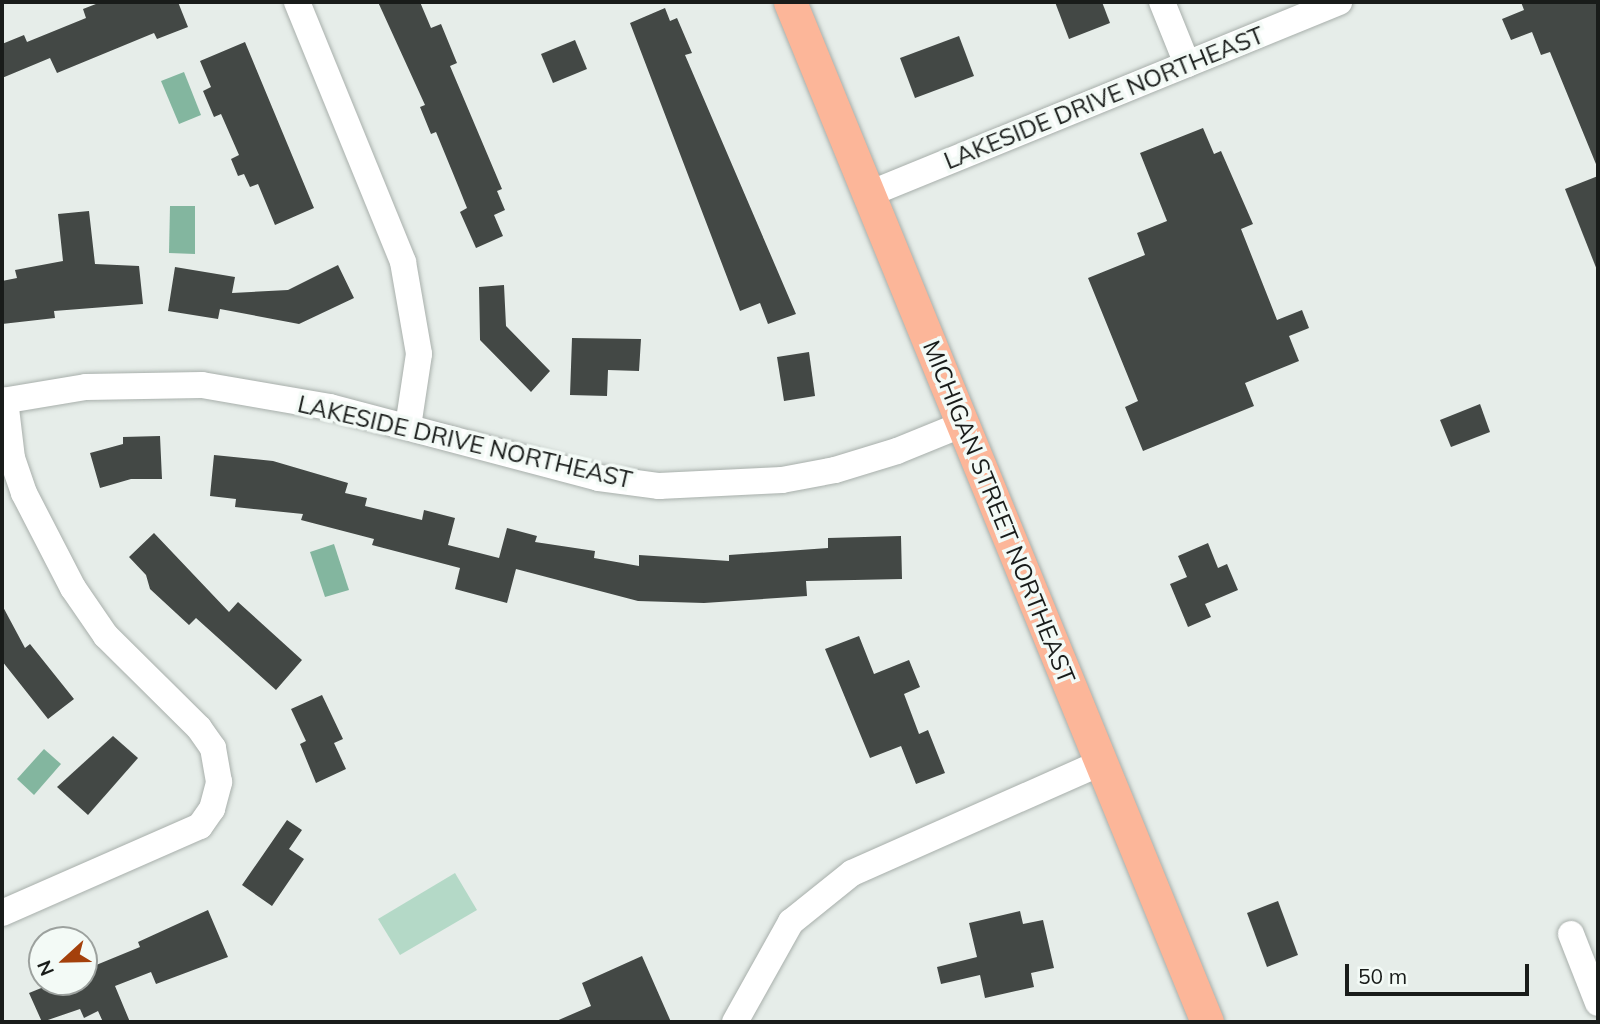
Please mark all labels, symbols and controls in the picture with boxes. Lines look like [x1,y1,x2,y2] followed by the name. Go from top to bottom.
[940,20,1268,176] street label: LAKESIDE DRIVE NORTHEAST
[917,336,1081,688] street label: MICHIGAN STREET NORTHEAST
[295,389,635,495] street label: LAKESIDE DRIVE NORTHEAST
[28,926,98,996] north arrow
[1348,950,1532,994] scale bar
[32,957,59,979] text: N
[1358,963,1407,989] text: 50 m

